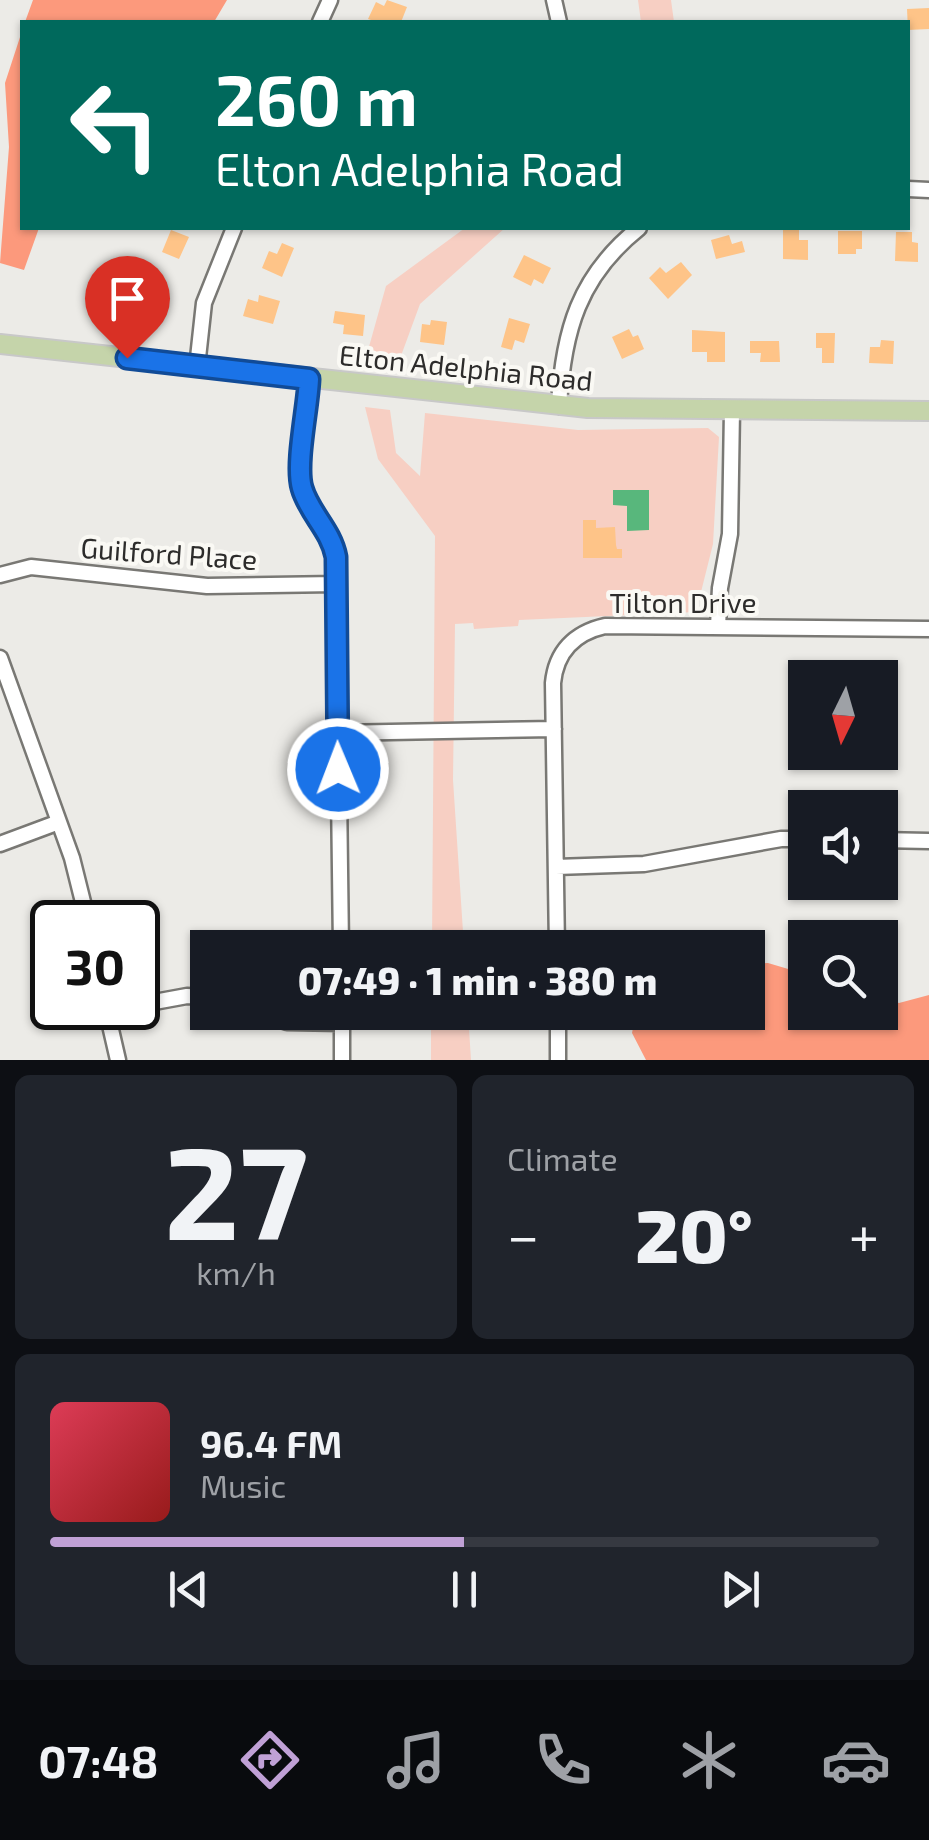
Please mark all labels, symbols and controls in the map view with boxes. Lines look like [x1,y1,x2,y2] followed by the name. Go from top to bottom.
[215,56,418,140] text: 260 m
[50,60,180,190] icon: left
[215,141,624,195] text: Elton Adelphia Road
[85,256,170,359] pin
[100,271,155,326] icon: arrive
[338,337,594,397] street label: Elton Adelphia Road
[80,530,258,576] street label: Guilford Place
[610,585,756,619] street label: Tilton Drive
[788,660,898,770] north arrow
[788,660,898,1030] map controls
[286,717,390,821] position arrow
[788,790,898,900] button: sound
[30,900,160,1030] speed limit sign: 30
[788,920,898,1030] button: search
[298,957,657,1003] text: 07:49 · 1 min · 380 m
[164,1110,308,1266] text: 27
[507,1139,618,1177] text: Climate
[635,1188,753,1278] text: 20°
[507,1201,539,1267] text: −
[849,1201,879,1267] text: +
[196,1253,276,1291] text: km/h
[200,1420,342,1466] text: 96.4 FM
[200,1466,286,1504] text: Music
[161,1562,216,1617] icon: previous
[437,1562,492,1617] icon: pause
[713,1562,768,1617] icon: next
[235,1725,305,1795] icon: directions
[381,1725,451,1795] icon: music
[528,1725,598,1795] icon: phone
[674,1725,744,1795] icon: climate
[821,1725,891,1795] icon: car
[38,1733,159,1787] text: 07:48

